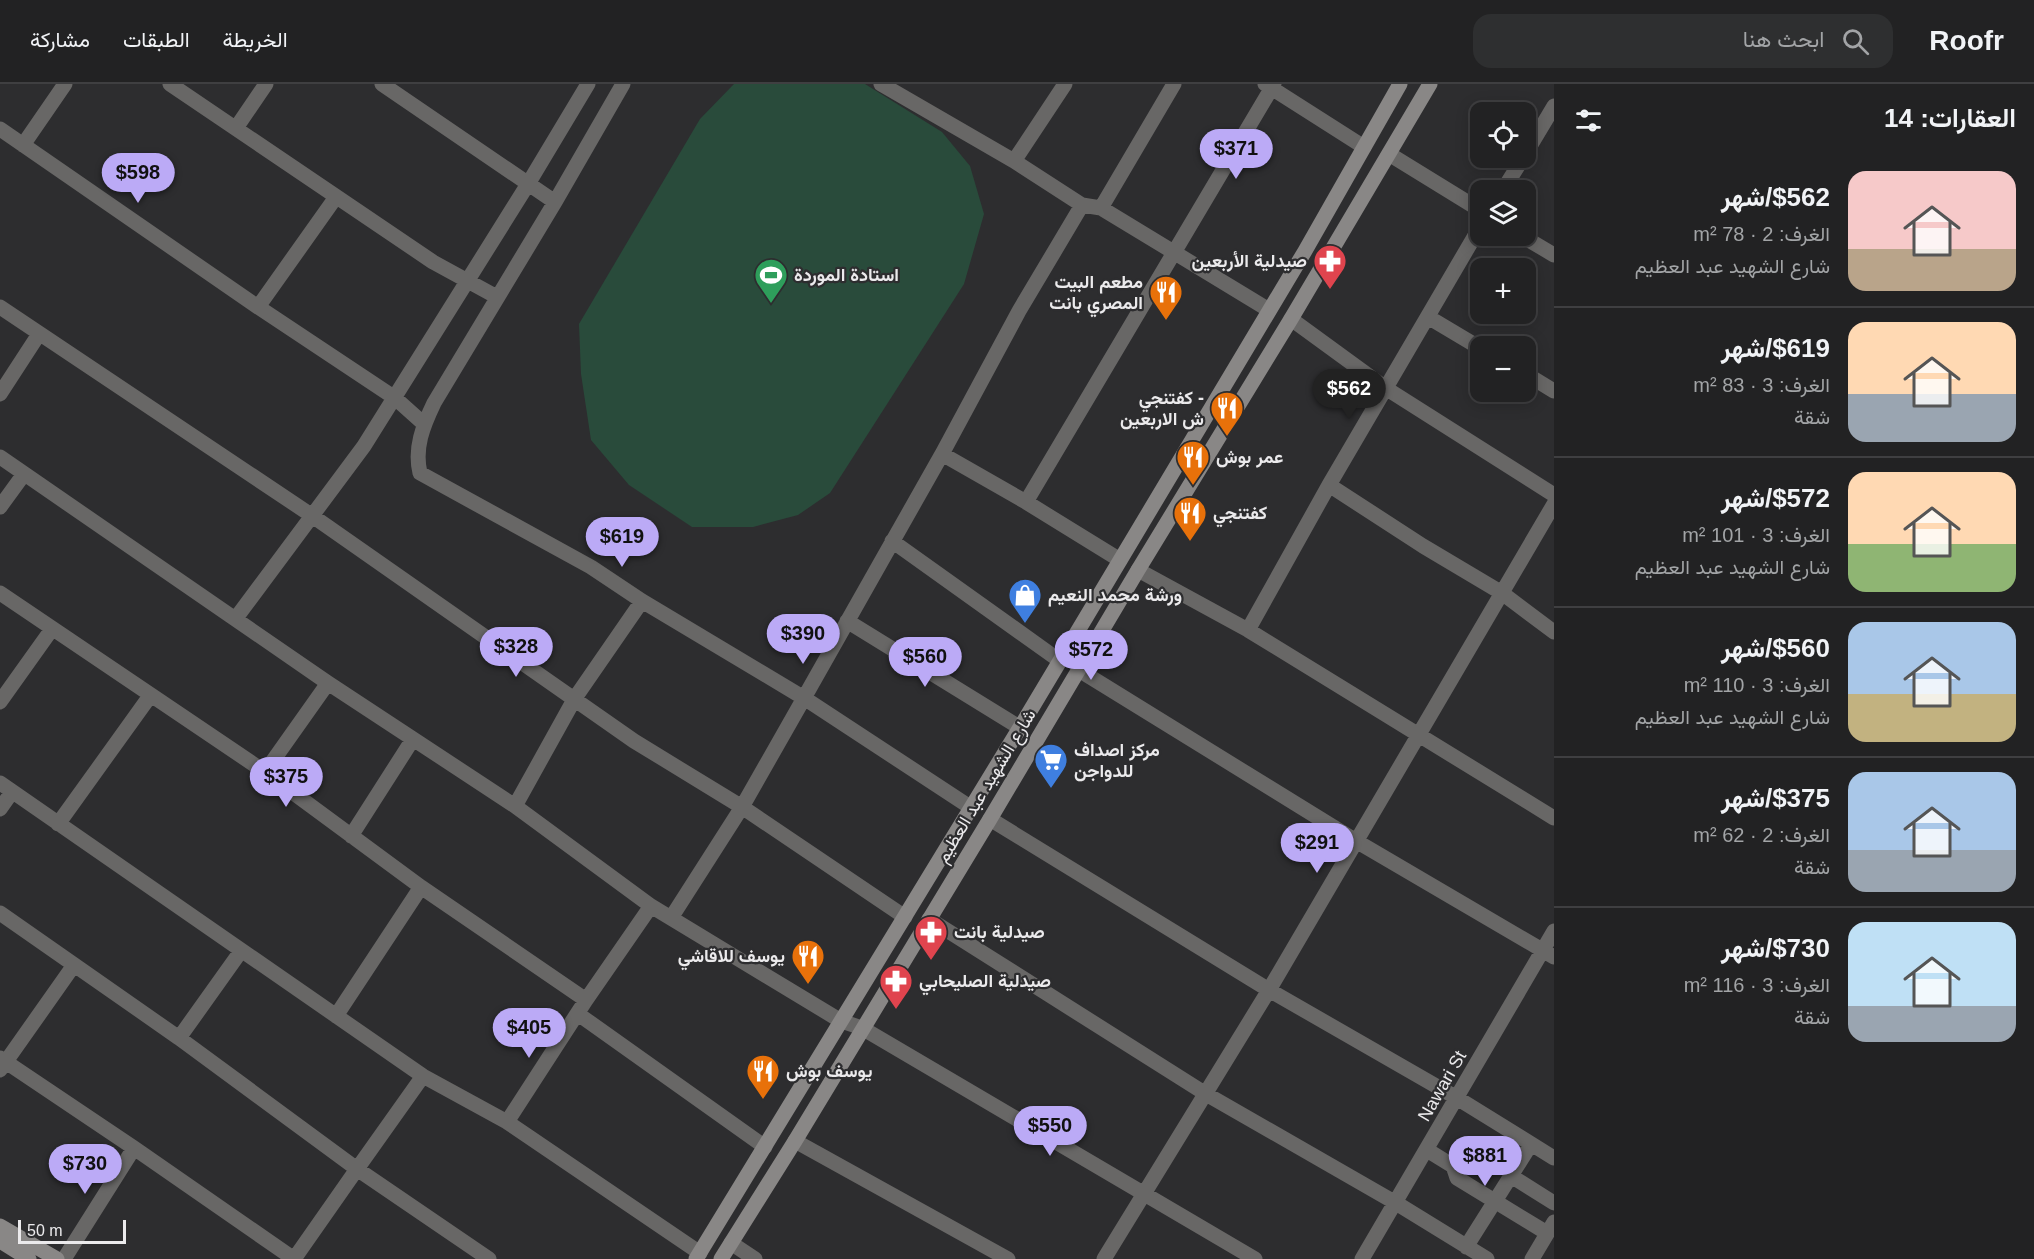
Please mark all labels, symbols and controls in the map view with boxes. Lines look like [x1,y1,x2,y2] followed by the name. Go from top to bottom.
[1473,14,1893,68] search box
[1839,25,1872,58] icon: search
[1929,25,2004,56] text: Roofr
[1743,27,1824,52] text: ابحث هنا
[30,28,90,51] text: مشاركة
[123,28,190,51] text: الطبقات
[223,28,288,51] text: الخريطة
[1470,102,1536,402] map controls
[1470,102,1536,168] button: locate
[1884,103,2016,133] text: العقارات: 14
[1572,104,1605,137] icon: filters
[1200,129,1272,180] pin: $371
[1214,137,1258,159] text: $371
[102,153,174,204] pin: $598
[116,161,160,183] text: $598
[1470,180,1536,246] button: layers
[1721,182,1830,212] text: $562/شهر
[1896,195,1968,267] icon: home
[1693,223,1830,245] text: الغرف: 2 · 78 m²
[1312,243,1348,290] pharmacy icon: صيدلية الأربعين
[1191,251,1307,272] place label: صيدلية الأربعين
[1635,255,1830,277] text: شارع الشهيد عبد العظيم
[753,257,789,304] sports icon: استادة الموردة
[1470,258,1536,324] button: +
[794,265,899,286] place label: استادة الموردة
[1049,272,1143,318] place label: مطعم البيت المصري بانت
[1148,274,1184,321] restaurant icon: مطعم البيت المصري بانت
[1721,333,1830,363] text: $619/شهر
[1470,336,1536,402] button: −
[1896,346,1968,418] icon: home
[1313,369,1385,420] pin: $562
[1693,374,1830,396] text: الغرف: 3 · 83 m²
[1327,377,1371,399] text: $562
[1120,388,1204,430] place label: كفتنجي - ش الاربعين
[1209,390,1245,437] restaurant icon: كفتنجي - ش الاربعين
[1794,406,1830,428] text: شقة
[1175,439,1211,486] restaurant icon: عمر بوش
[1216,447,1283,468] place label: عمر بوش
[1721,483,1830,513] text: $572/شهر
[1172,495,1208,542] restaurant icon: كفتنجي
[1896,496,1968,568] icon: home
[1213,503,1267,528] place label: كفتنجي
[586,517,658,568] pin: $619
[1682,524,1830,546] text: الغرف: 3 · 101 m²
[600,525,644,547] text: $619
[1635,556,1830,578] text: شارع الشهيد عبد العظيم
[1007,577,1043,624] shop icon: ورشة محمد النعيم
[1048,585,1182,607] place label: ورشة محمد النعيم
[767,614,839,665] pin: $390
[781,622,825,644] text: $390
[480,627,552,678] pin: $328
[1055,630,1127,681] pin: $572
[1721,633,1830,663] text: $560/شهر
[494,635,538,657] text: $328
[889,637,961,688] pin: $560
[1069,638,1113,660] text: $572
[903,645,947,667] text: $560
[1896,646,1968,718] icon: home
[1684,674,1830,696] text: الغرف: 3 · 110 m²
[932,706,1042,868] street label: شارع الشهيد عبد العظيم
[1635,706,1830,728] text: شارع الشهيد عبد العظيم
[1074,740,1160,782] place label: مركز اصداف للدواجن
[1033,742,1069,789] supermarket icon: مركز اصداف للدواجن
[250,757,322,808] pin: $375
[264,765,308,787] text: $375
[1721,783,1830,813] text: $375/شهر
[1896,796,1968,868] icon: home
[1281,823,1353,874] pin: $291
[1693,824,1830,846] text: الغرف: 2 · 62 m²
[1295,831,1339,853] text: $291
[1794,856,1830,878] text: شقة
[913,914,949,961] pharmacy icon: صيدلية بانت
[954,922,1045,943] place label: صيدلية بانت
[1721,933,1830,963] text: $730/شهر
[790,938,826,985] restaurant icon: يوسف للاقاشي
[678,946,785,971] place label: يوسف للاقاشي
[1896,946,1968,1018] icon: home
[878,963,914,1010] pharmacy icon: صيدلية الصليحابي
[919,971,1051,996] place label: صيدلية الصليحابي
[1684,974,1830,996] text: الغرف: 3 · 116 m²
[1794,1006,1830,1028] text: شقة
[493,1008,565,1059] pin: $405
[507,1016,551,1038] text: $405
[1414,1047,1470,1125] street label: Nawari St
[745,1053,781,1100] restaurant icon: يوسف بوش
[786,1061,872,1082] place label: يوسف بوش
[1014,1106,1086,1157] pin: $550
[1028,1114,1072,1136] text: $550
[1449,1136,1521,1187] pin: $881
[49,1144,121,1195] pin: $730
[1463,1144,1507,1166] text: $881
[63,1152,107,1174] text: $730
[18,1217,126,1244] scale bar
[27,1222,63,1239] text: 50 m

